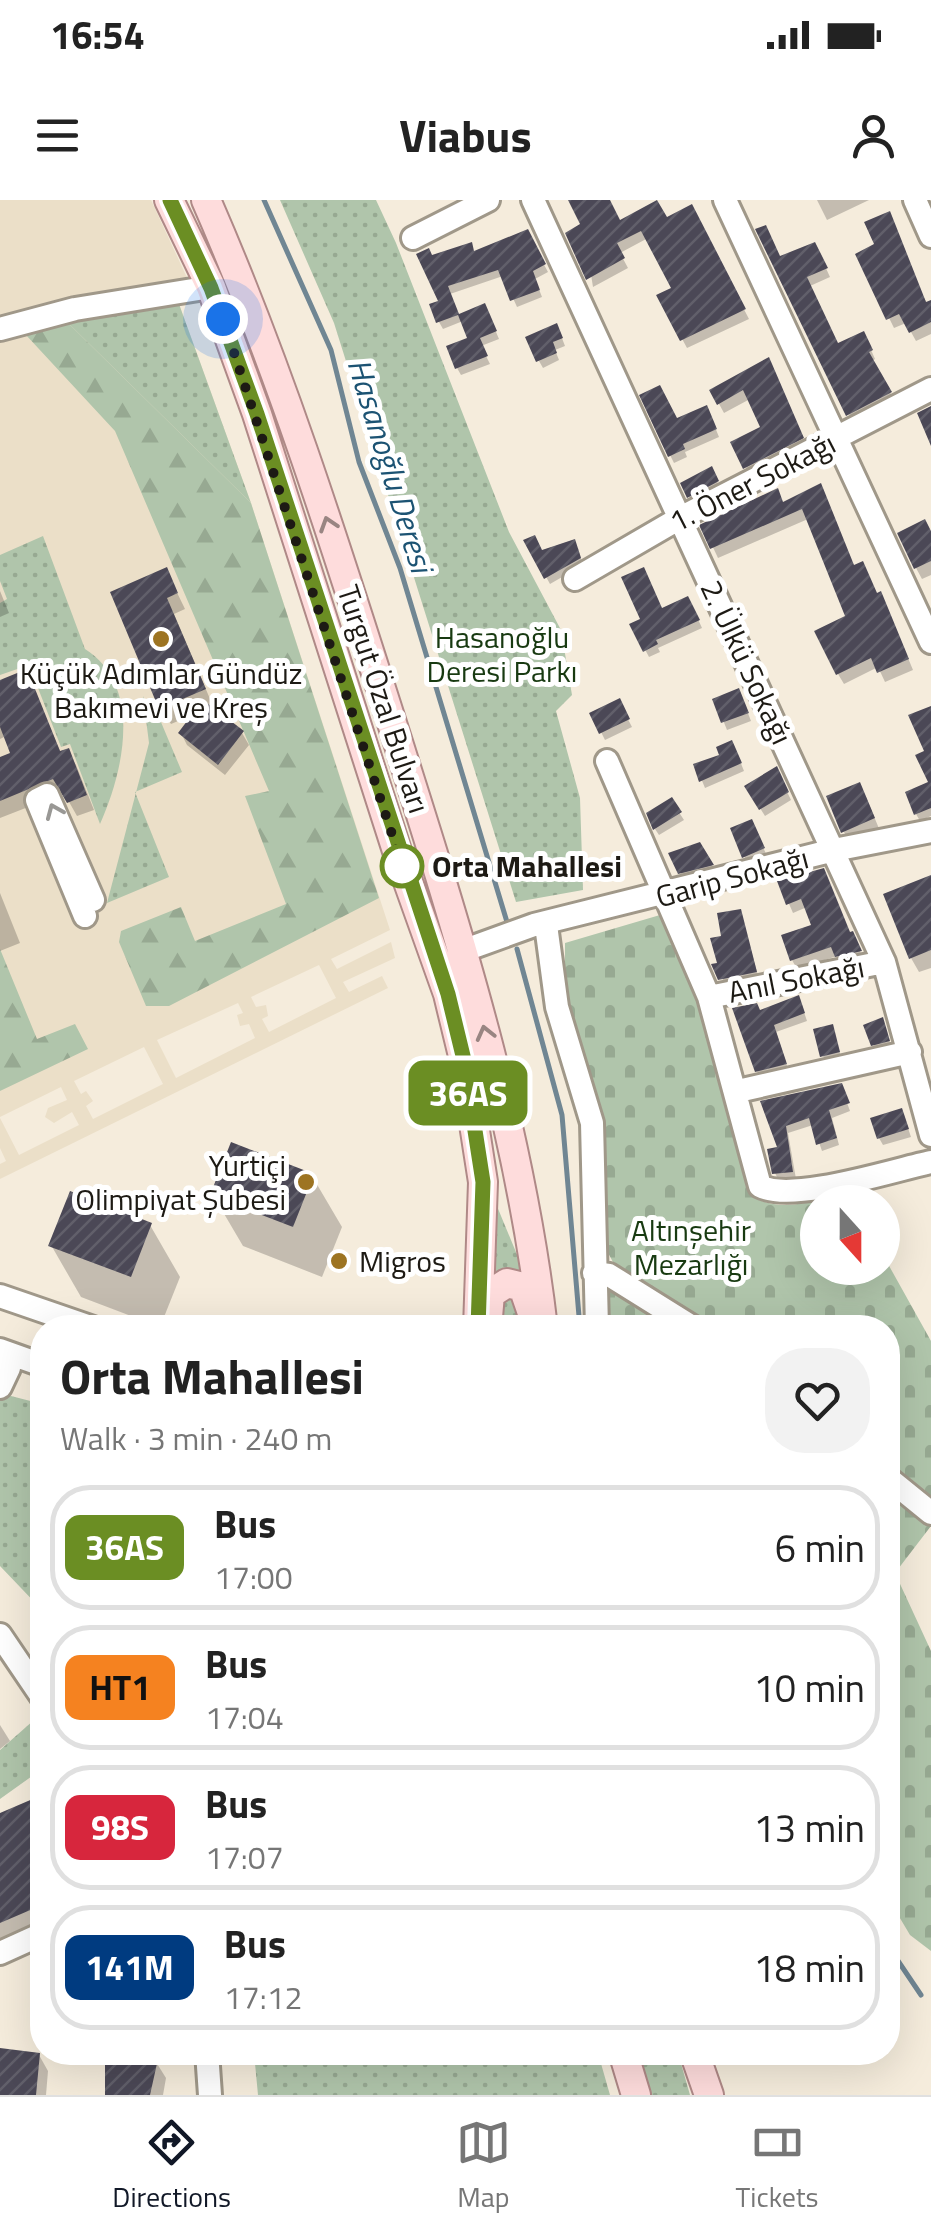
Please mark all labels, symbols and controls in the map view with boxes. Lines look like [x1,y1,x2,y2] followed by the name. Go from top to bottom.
[50,6,145,64] text: 16:54
[399,101,532,169] text: Viabus
[30,108,85,163] icon: menu
[846,108,901,163] icon: person
[198,294,248,344] your location
[336,352,447,581] water label: Hasanoğlu Deresi
[661,420,843,544] street label: 1. Öner Sokağı
[319,516,339,533] one-way arrow
[689,572,805,752] street label: 2. Ülkü Sokağı
[325,579,443,819] street label: Turgut Özal Bulvarı
[427,614,577,694] park label: Hasanoğlu Deresi Parkı
[150,628,172,650] marker: Küçük Adımlar Gündüz Bakımevi ve Kreş
[20,650,302,730] place label: Küçük Adımlar Gündüz Bakımevi ve Kreş
[45,803,65,821] one-way arrow
[651,835,813,919] street label: Garip Sokağı
[432,843,622,889] place label: Orta Mahallesi
[381,845,423,887] marker: Orta Mahallesi
[724,943,868,1015] street label: Anıl Sokağı
[476,1025,497,1042] one-way arrow
[398,1060,538,1126] line badge: 36AS
[428,1066,508,1120] text: 36AS
[75,1142,286,1222] place label: Yurtiçi Olimpiyat Şubesi
[295,1171,317,1193] marker: Yurtiçi Olimpiyat Şubesi
[800,1185,900,1285] north arrow
[800,1185,900,1285] map controls
[631,1207,751,1287] park label: Altınşehir Mezarlığı
[359,1238,446,1284] place label: Migros
[328,1250,350,1272] marker: Migros
[60,1340,364,1413] text: Orta Mahallesi
[765,1348,870,1453] button: heart
[60,1414,332,1462] text: Walk · 3 min · 240 m
[214,1495,276,1553] text: Bus
[775,1519,865,1577] text: 6 min
[85,1520,164,1574] text: 36AS
[214,1553,293,1601] text: 17:00
[205,1635,267,1693] text: Bus
[754,1659,865,1717] text: 10 min
[89,1660,151,1714] text: HT1
[205,1693,284,1741] text: 17:04
[205,1775,267,1833] text: Bus
[754,1799,865,1857] text: 13 min
[91,1800,149,1854] text: 98S
[205,1833,284,1881] text: 17:07
[224,1915,286,1973] text: Bus
[754,1939,865,1997] text: 18 min
[85,1940,174,1994] text: 141M
[224,1973,302,2021] text: 17:12
[112,2115,231,2218] tab: Directions
[456,2115,511,2218] tab: Map
[736,2115,819,2218] tab: Tickets

